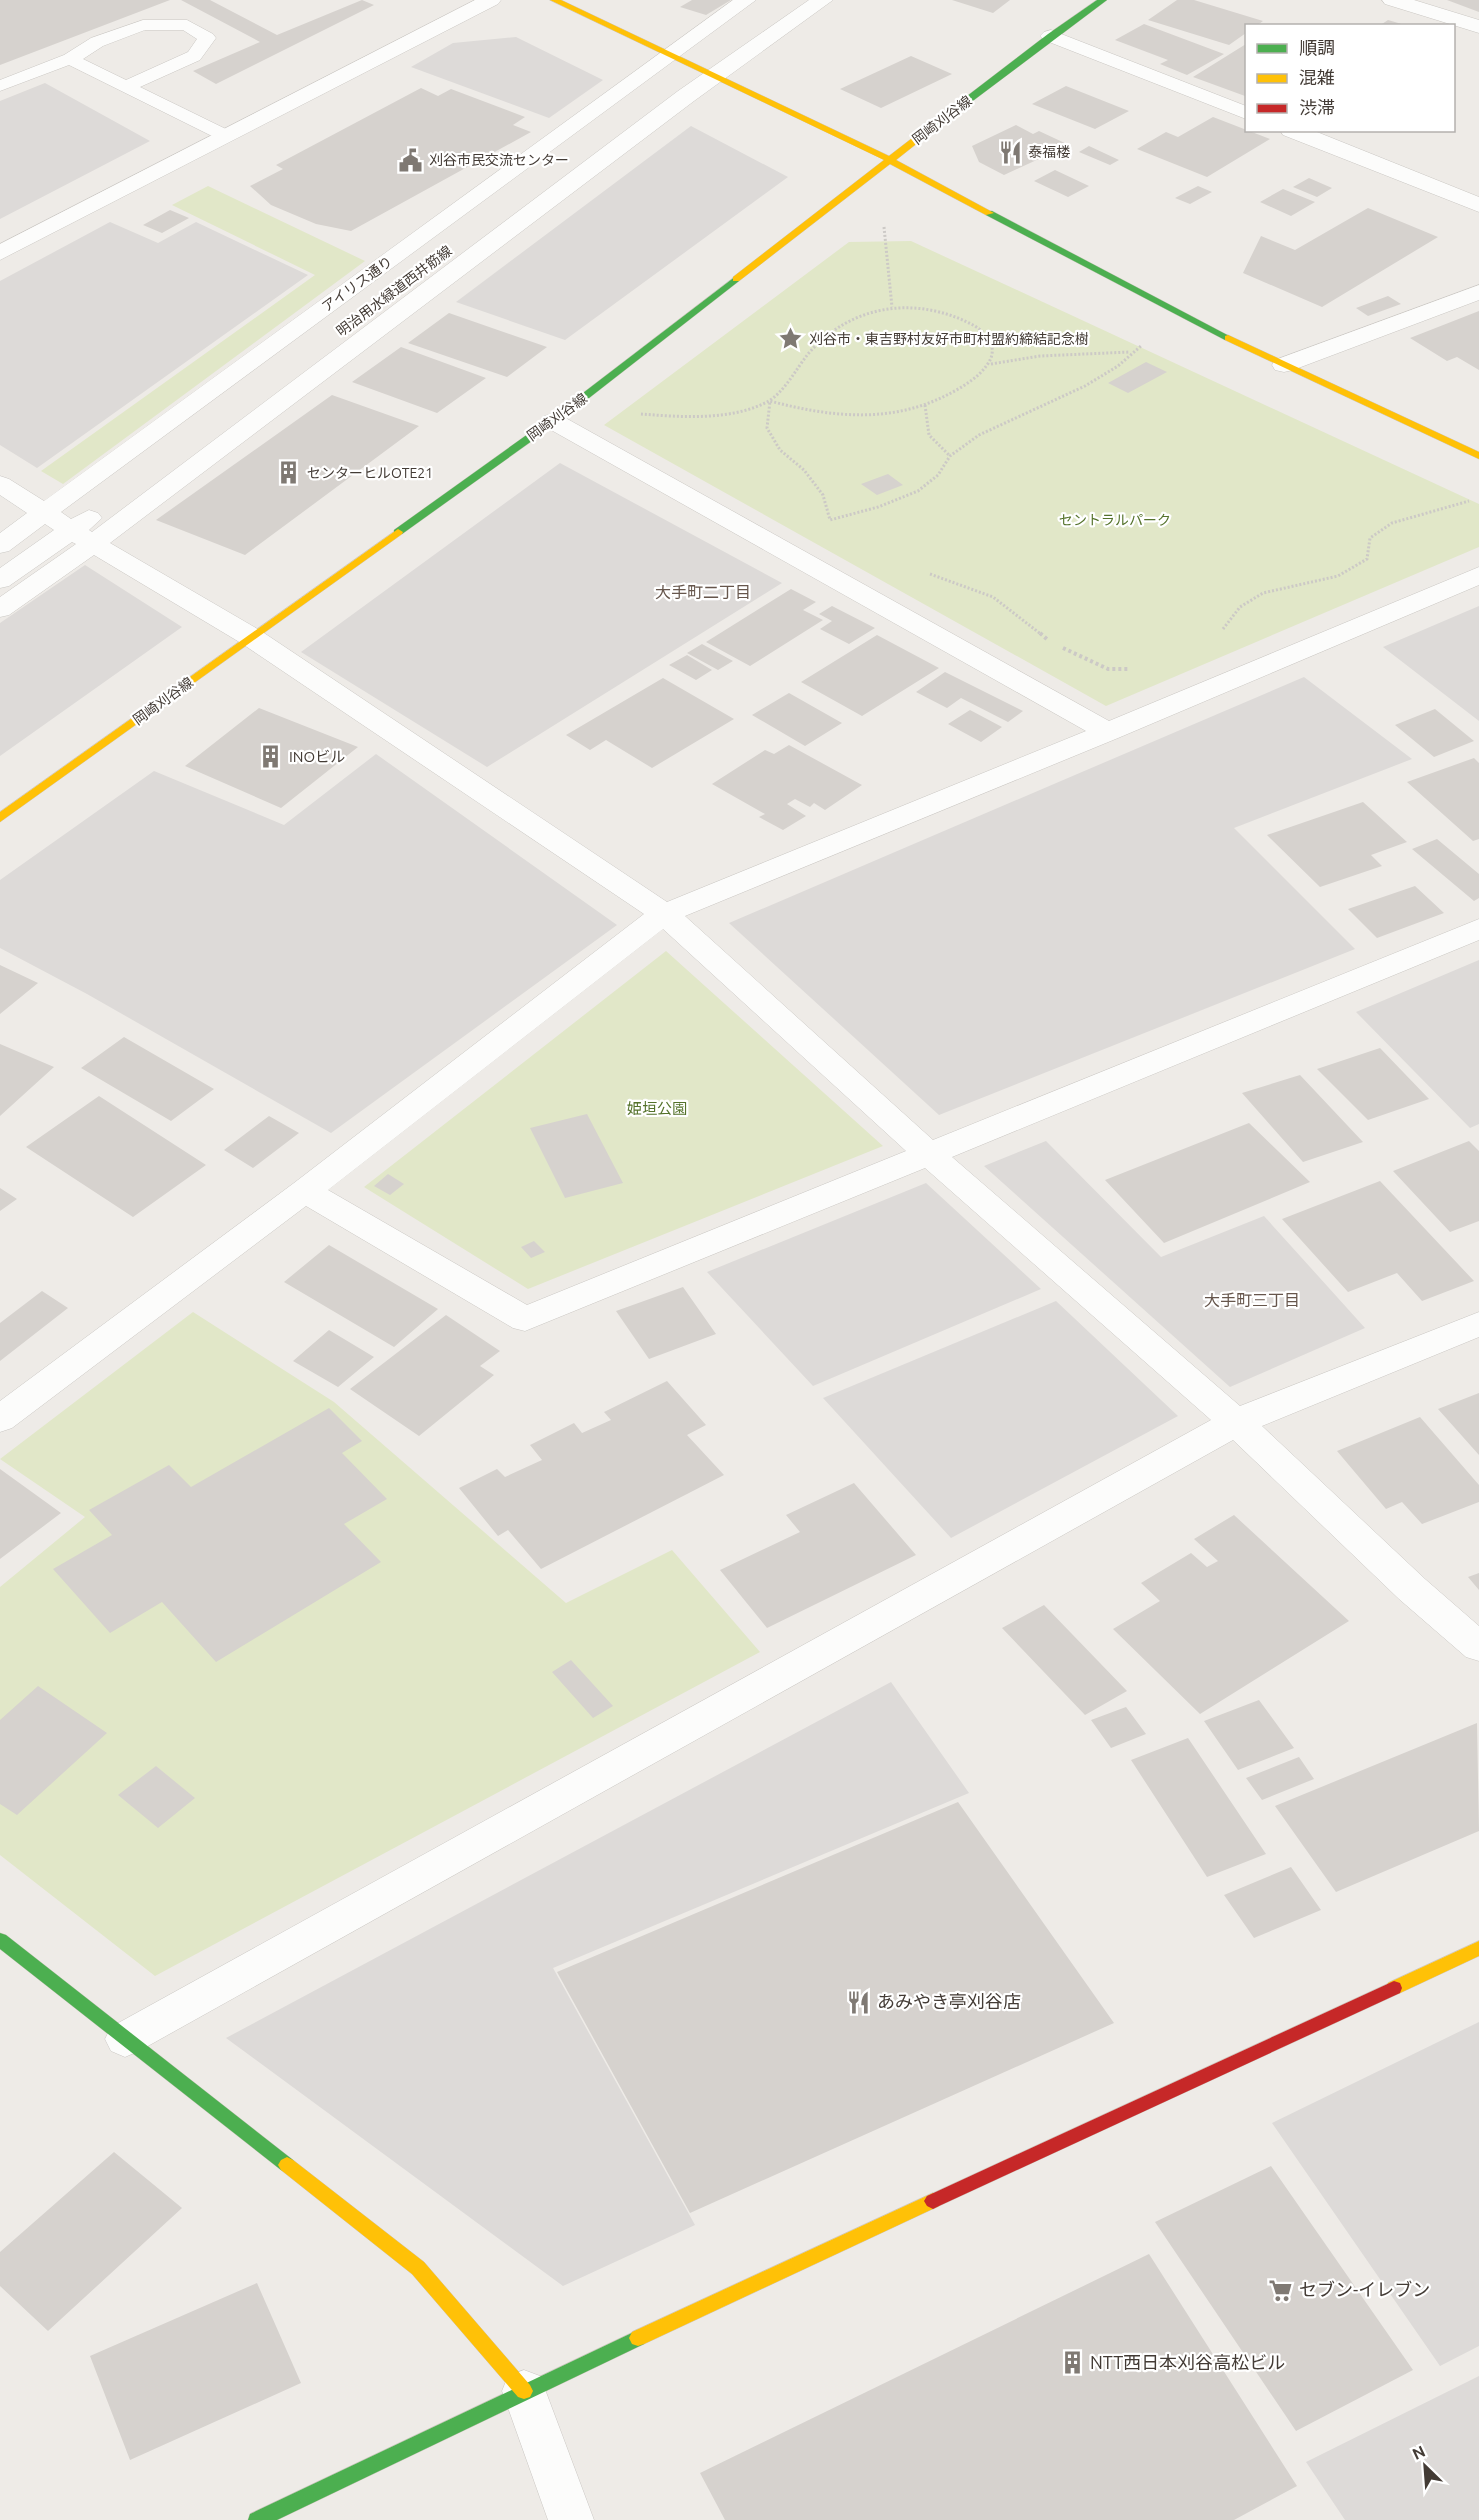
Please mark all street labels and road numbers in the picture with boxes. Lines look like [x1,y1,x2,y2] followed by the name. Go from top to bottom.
[909,93,975,147] street label: 岡崎刈谷線
[333,242,455,340] street label: 明治用水緑道西井筋線
[319,253,395,315] street label: アイリス通り
[524,390,590,444] street label: 岡崎刈谷線
[130,674,196,728] street label: 岡崎刈谷線

